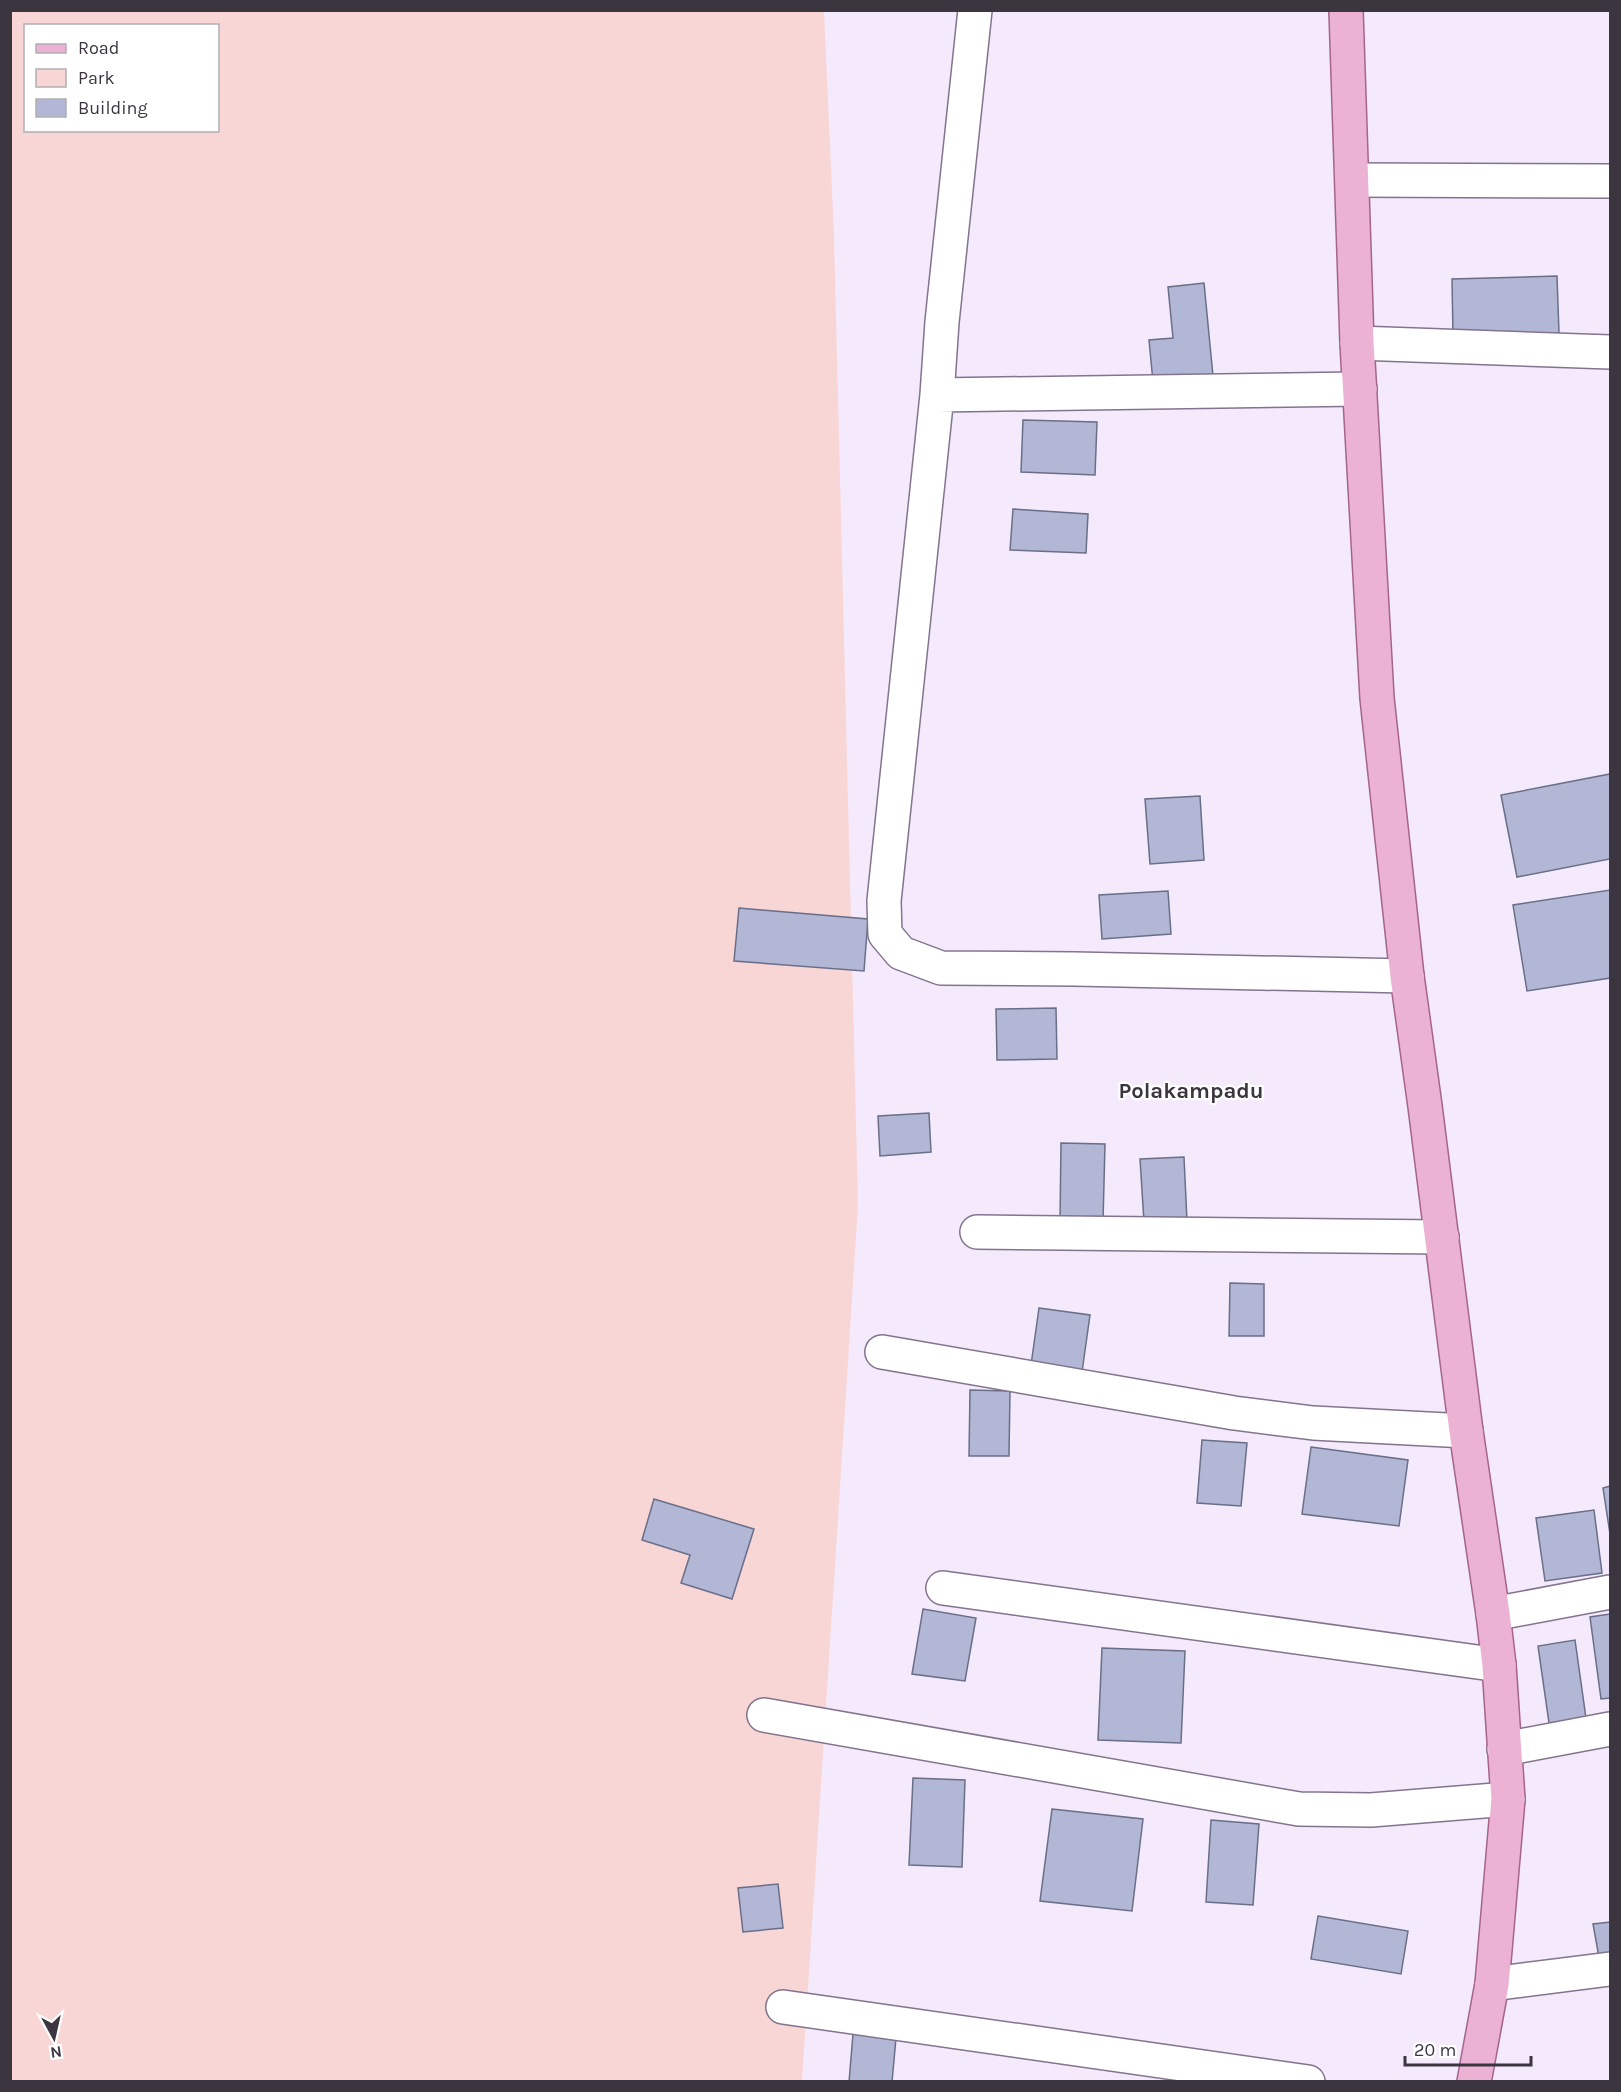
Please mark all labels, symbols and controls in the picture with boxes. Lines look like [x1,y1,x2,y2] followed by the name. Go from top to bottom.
[24,24,219,132] legend
[78,37,119,59] text: Road
[78,67,115,89] text: Park
[78,97,148,119] text: Building
[1118,1078,1264,1104] district label: Polakampadu
[24,2008,84,2068] north arrow
[1405,2029,1531,2067] scale bar
[1414,2039,1456,2061] text: 20 m
[49,2042,63,2063] text: N

